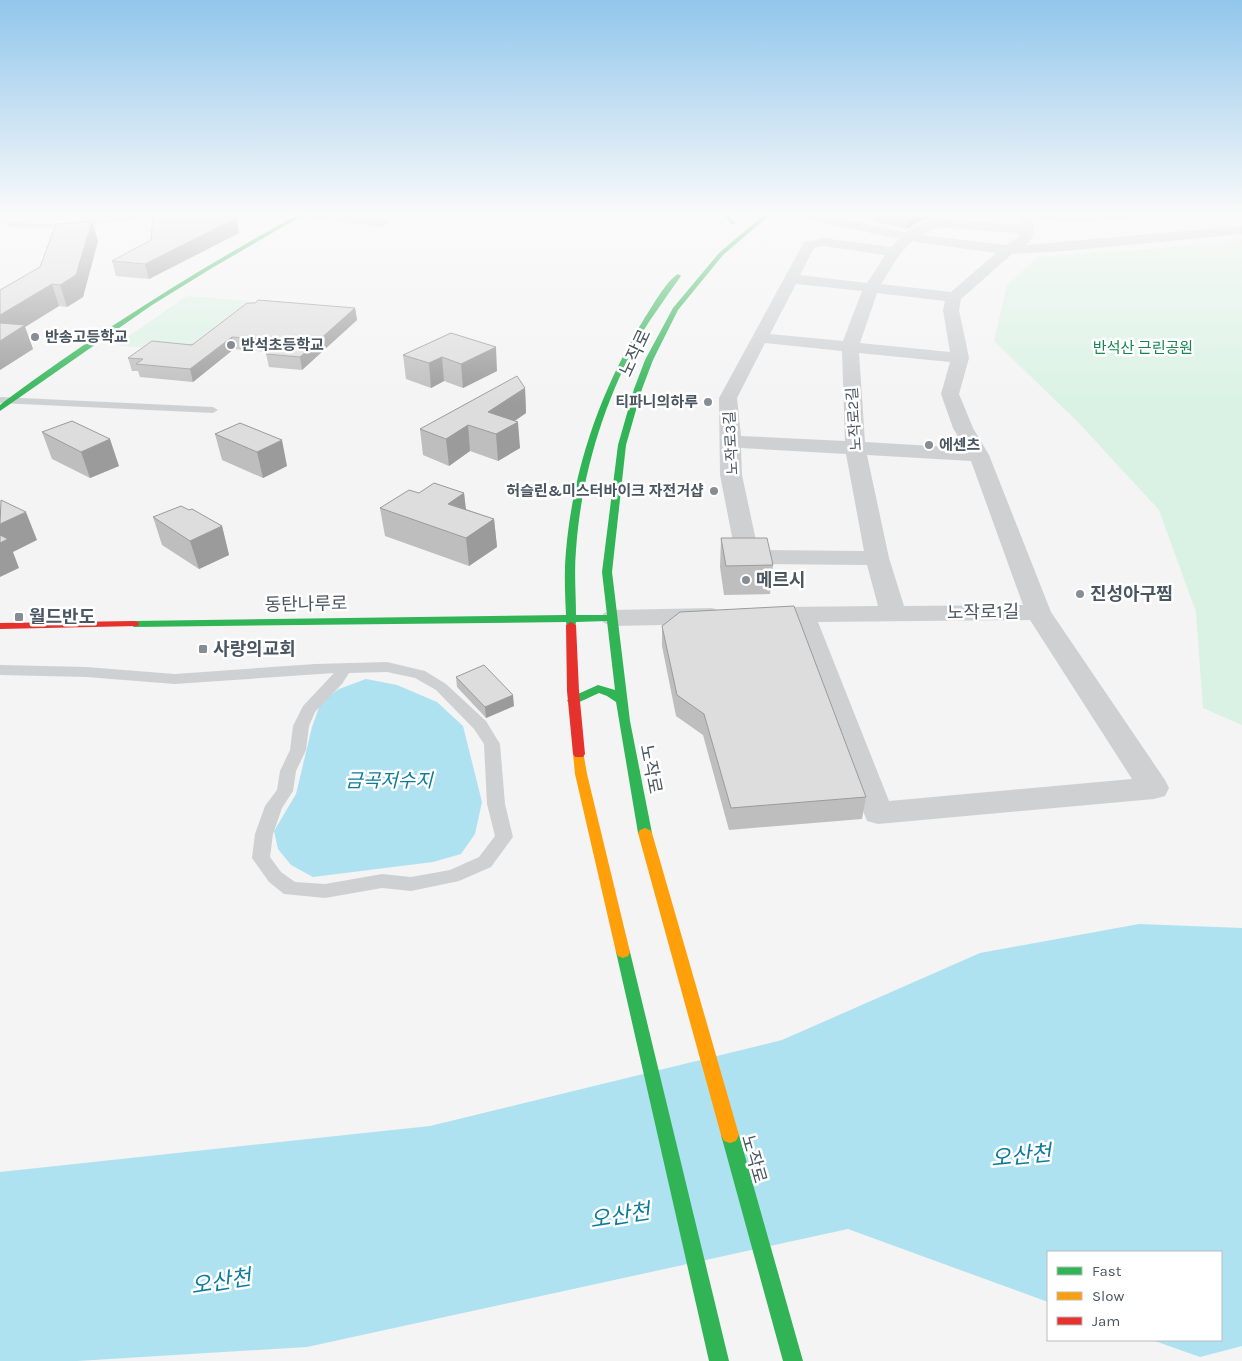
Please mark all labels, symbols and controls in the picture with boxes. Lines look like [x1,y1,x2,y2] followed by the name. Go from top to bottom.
[615,326,655,380] street label: 노작로
[45,328,128,346] place label: 반송고등학교
[29,331,41,343] marker: 반송고등학교
[241,336,324,354] place label: 반석초등학교
[225,339,237,351] marker: 반석초등학교
[1093,339,1193,357] park label: 반석산 근린공원
[843,386,865,452] street label: 노작로2길
[615,393,698,411] place label: 티파니의하루
[702,396,714,408] marker: 티파니의하루
[720,411,742,475] street label: 노작로3길
[939,436,981,454] place label: 에센츠
[923,439,935,451] marker: 에센츠
[506,482,704,500] place label: 허슬린&미스터바이크 자전거샵
[708,485,720,497] marker: 허슬린&미스터바이크 자전거샵
[756,569,806,591] place label: 메르시
[740,574,752,586] marker: 메르시
[1090,583,1173,605] place label: 진성아구찜
[1074,588,1086,600] marker: 진성아구찜
[264,592,348,616] street label: 동탄나루로
[947,600,1019,624] street label: 노작로1길
[29,606,95,628] place label: 월드반도
[13,611,25,623] marker: 월드반도
[213,638,296,660] place label: 사랑의교회
[197,643,209,655] marker: 사랑의교회
[635,743,667,795] street label: 노작로
[345,770,434,792] water label: 금곡저수지
[737,1132,771,1186] street label: 노작로
[989,1140,1055,1172] water label: 오산천
[588,1198,655,1234] water label: 오산천
[1047,1251,1222,1341] legend
[1092,1262,1122,1280] text: Fast
[189,1264,256,1300] water label: 오산천
[1092,1287,1124,1305] text: Slow
[1092,1312,1120,1330] text: Jam

